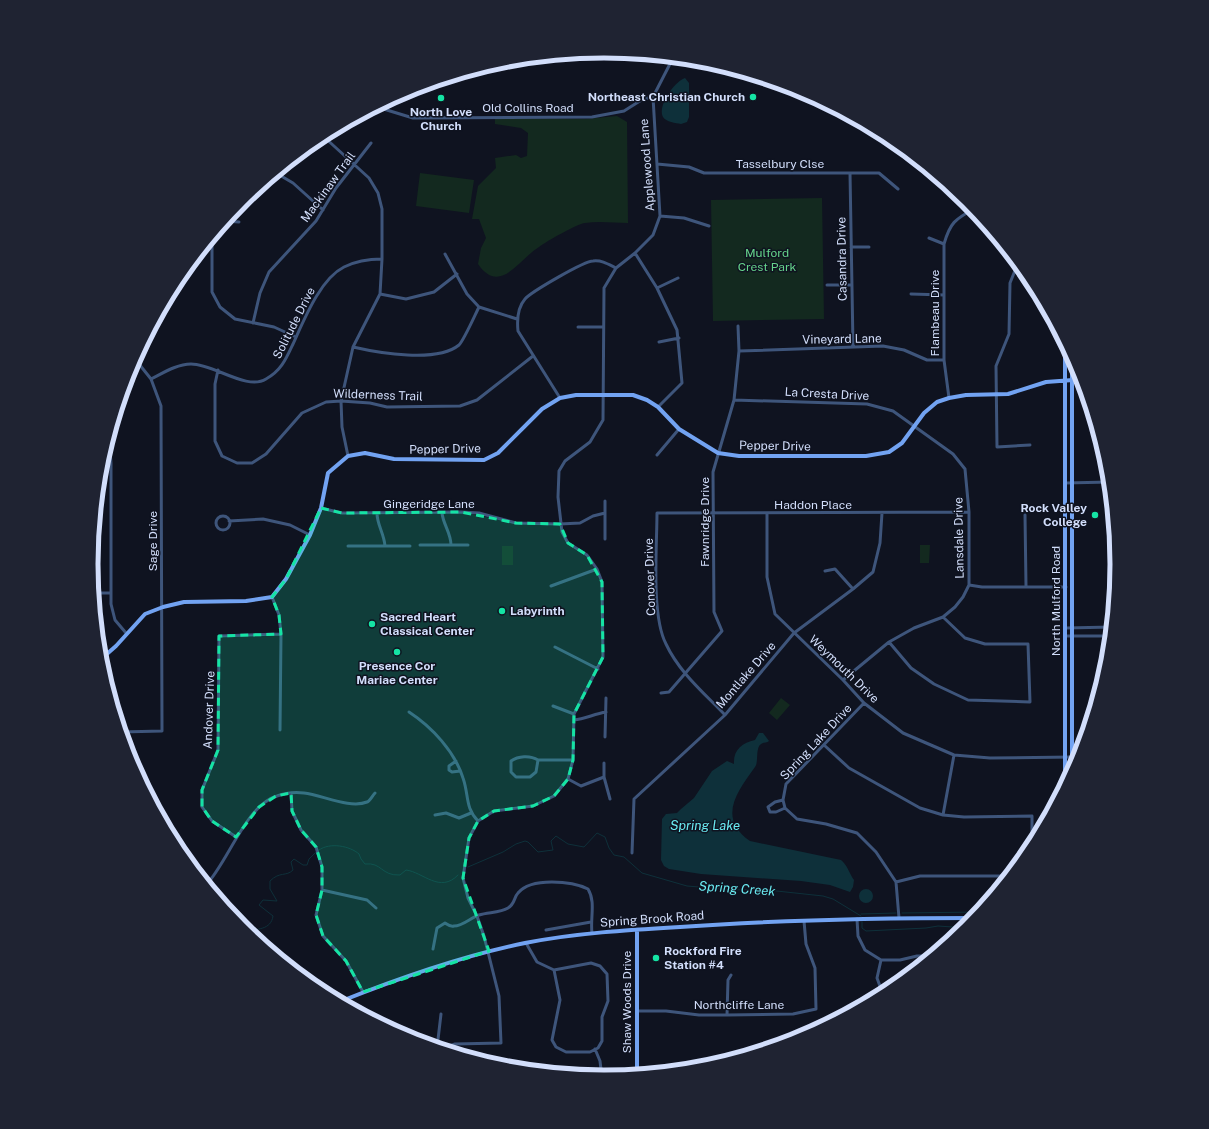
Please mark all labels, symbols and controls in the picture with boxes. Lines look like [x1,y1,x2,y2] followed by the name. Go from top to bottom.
[588,90,745,104] place label: Northeast Christian Church
[748,92,758,102] marker: Northeast Christian Church
[436,93,446,103] marker: North Love Church
[482,101,574,115] street label: Old Collins Road
[410,105,472,133] place label: North Love Church
[637,118,657,212] street label: Applewood Lane
[298,149,358,225] street label: Mackinaw Trail
[736,157,824,171] street label: Tasselbury Clse
[834,216,850,301] street label: Casandra Drive
[738,246,797,274] park label: Mulford Crest Park
[928,269,942,356] street label: Flambeau Drive
[270,285,318,361] street label: Solitude Drive
[802,331,882,347] street label: Vineyard Lane
[784,385,870,403] street label: La Cresta Drive
[333,386,423,404] street label: Wilderness Trail
[739,438,811,454] street label: Pepper Drive
[409,441,481,457] street label: Pepper Drive
[698,477,712,567] street label: Fawnridge Drive
[383,497,475,511] street label: Gingeridge Lane
[951,497,967,579] street label: Lansdale Drive
[774,498,852,512] street label: Haddon Place
[1020,501,1087,529] place label: Rock Valley College
[1090,510,1100,520] marker: Rock Valley College
[146,511,160,571] street label: Sage Drive
[642,538,658,616] street label: Conover Drive
[1049,546,1063,656] street label: North Mulford Road
[510,604,565,618] place label: Labyrinth
[497,606,507,616] marker: Labyrinth
[380,610,474,638] place label: Sacred Heart Classical Center
[367,619,377,629] marker: Sacred Heart Classical Center
[806,632,882,706] street label: Weymouth Drive
[713,639,779,711] street label: Montlake Drive
[392,647,402,657] marker: Presence Cor Mariae Center
[356,659,438,687] place label: Presence Cor Mariae Center
[201,670,217,749] street label: Andover Drive
[777,701,855,783] street label: Spring Lake Drive
[670,818,740,833] water label: Spring Lake
[698,878,776,899] water label: Spring Creek
[599,908,705,930] street label: Spring Brook Road
[664,944,742,972] place label: Rockford Fire Station #4
[620,950,634,1053] street label: Shaw Woods Drive
[651,953,661,963] marker: Rockford Fire Station #4
[694,998,785,1012] street label: Northcliffe Lane

